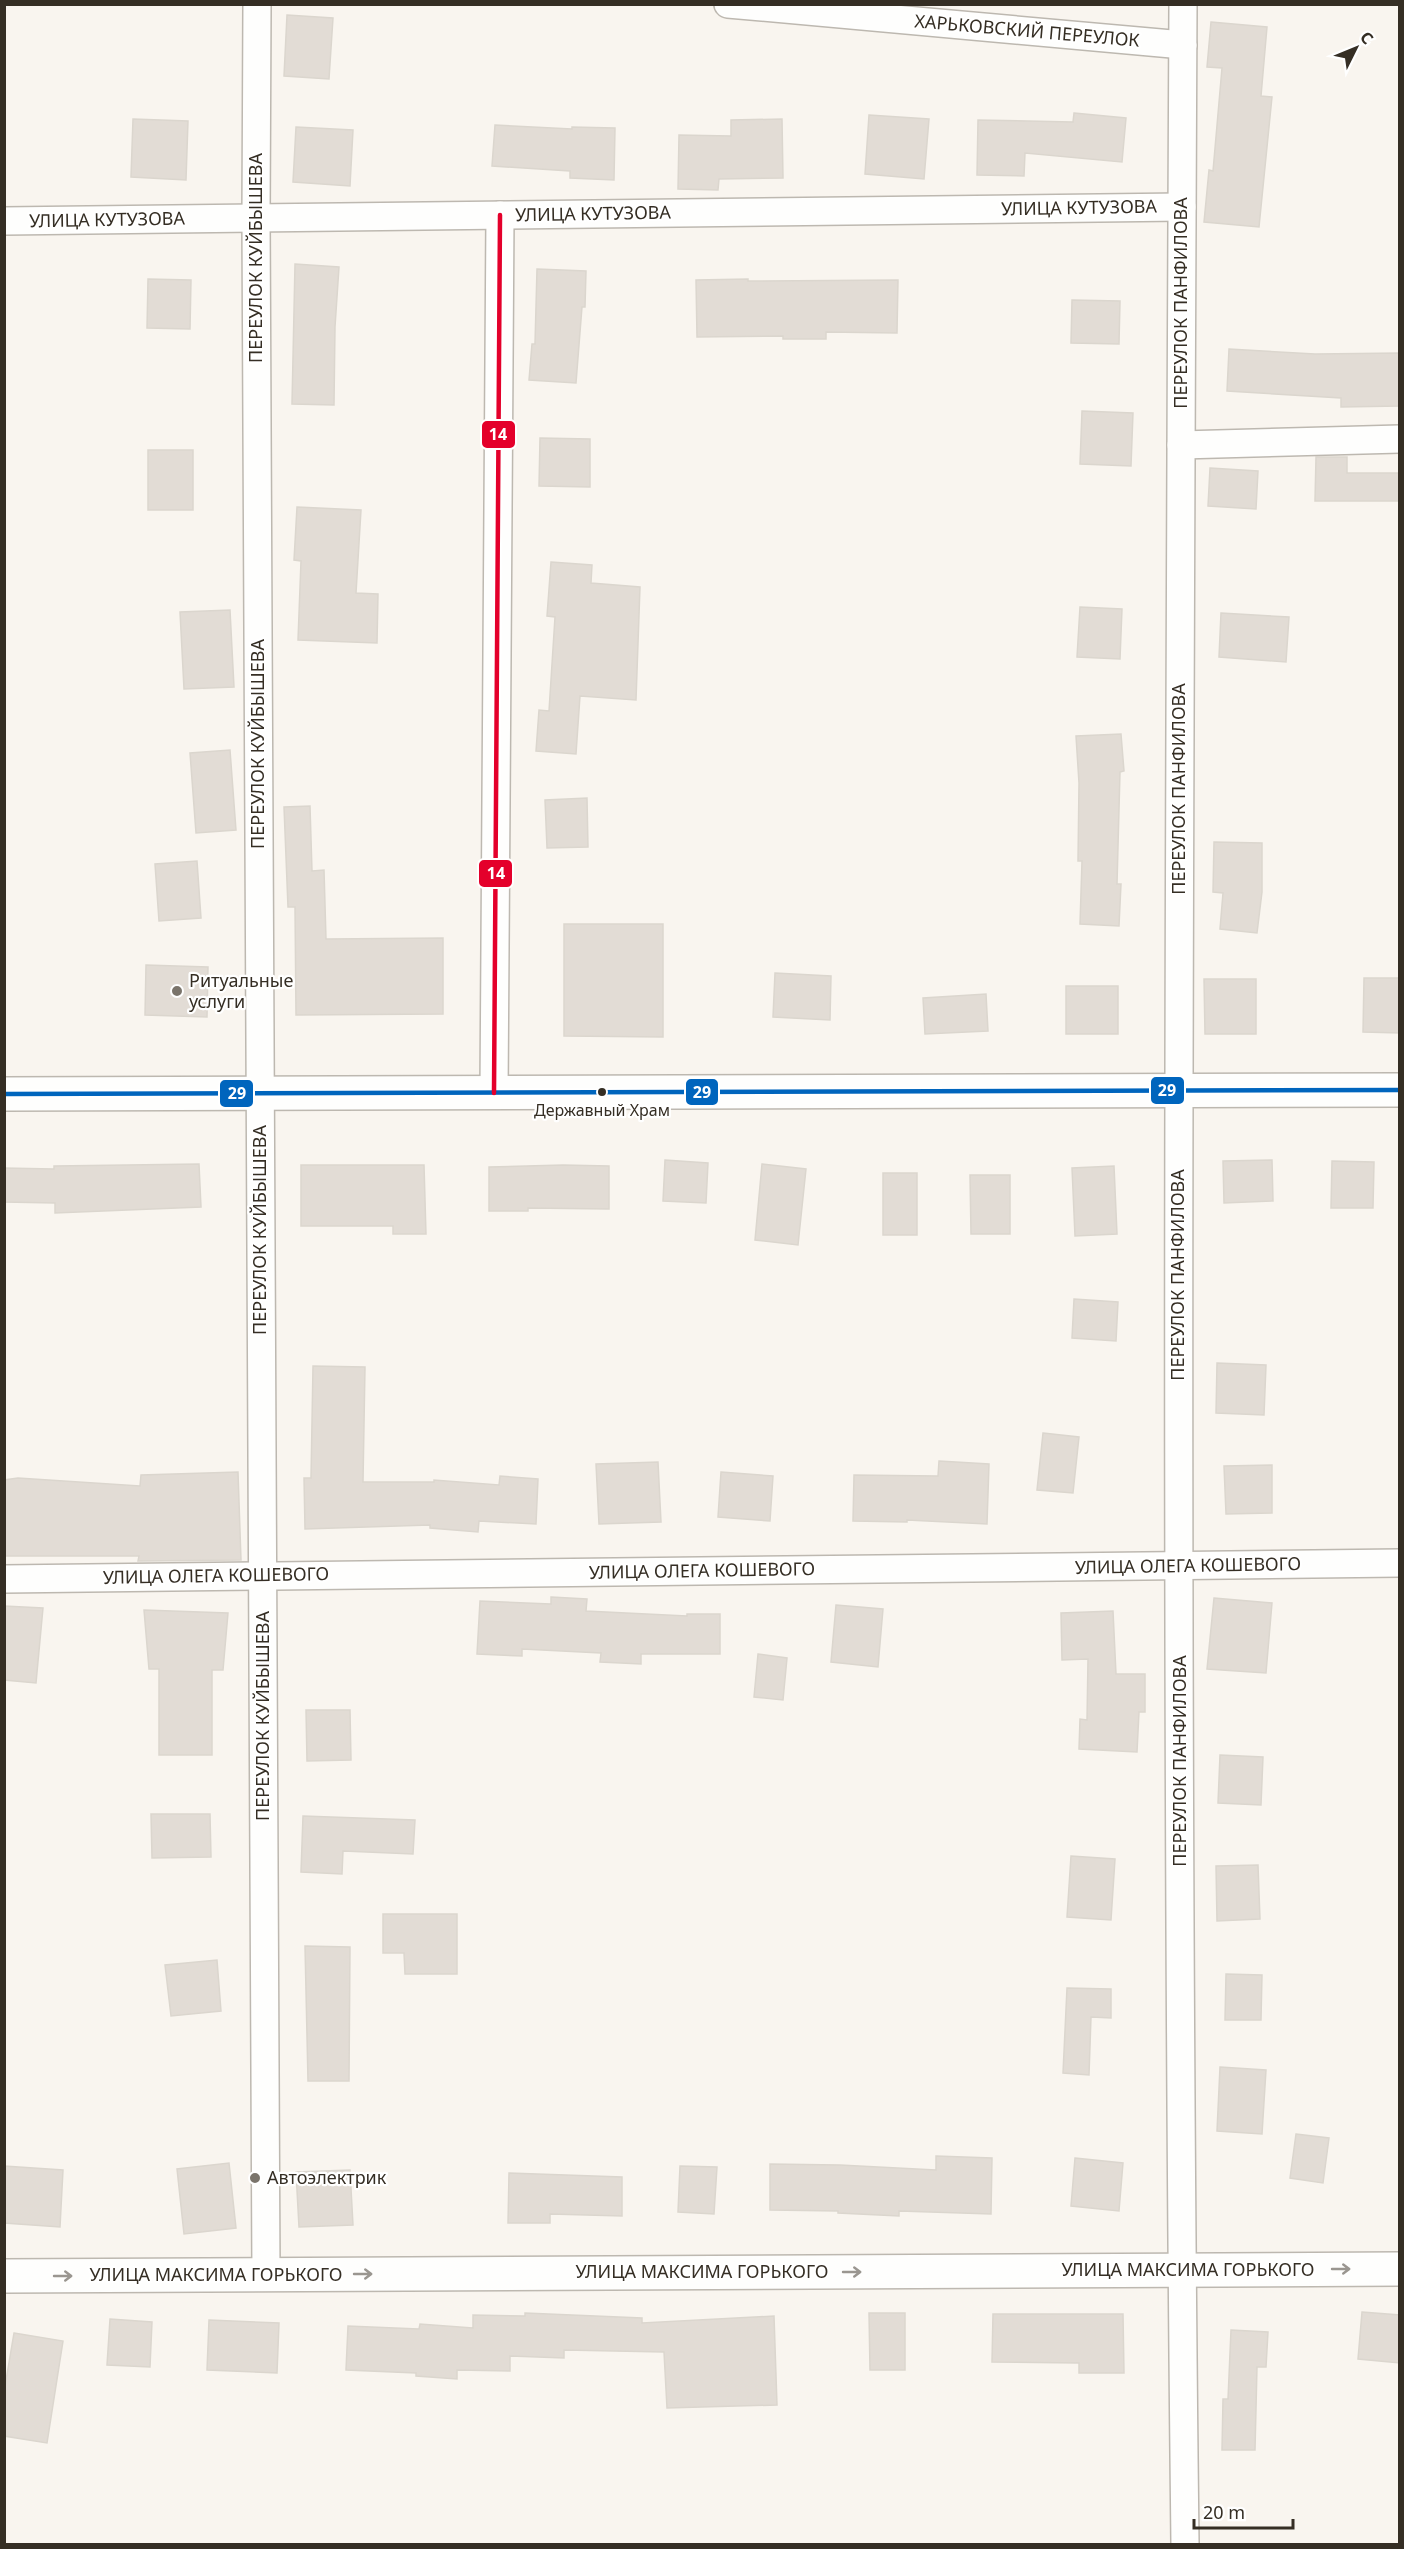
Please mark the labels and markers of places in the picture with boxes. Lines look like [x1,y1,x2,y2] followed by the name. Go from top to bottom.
[189,968,294,1013] place label: Ритуальные услуги
[170,984,184,998] marker: Ритуальные услуги
[596,1086,608,1098] marker: Державный Храм
[534,1099,670,1121] place label: Державный Храм
[267,2165,387,2189] place label: Автоэлектрик
[248,2171,262,2185] marker: Автоэлектрик

